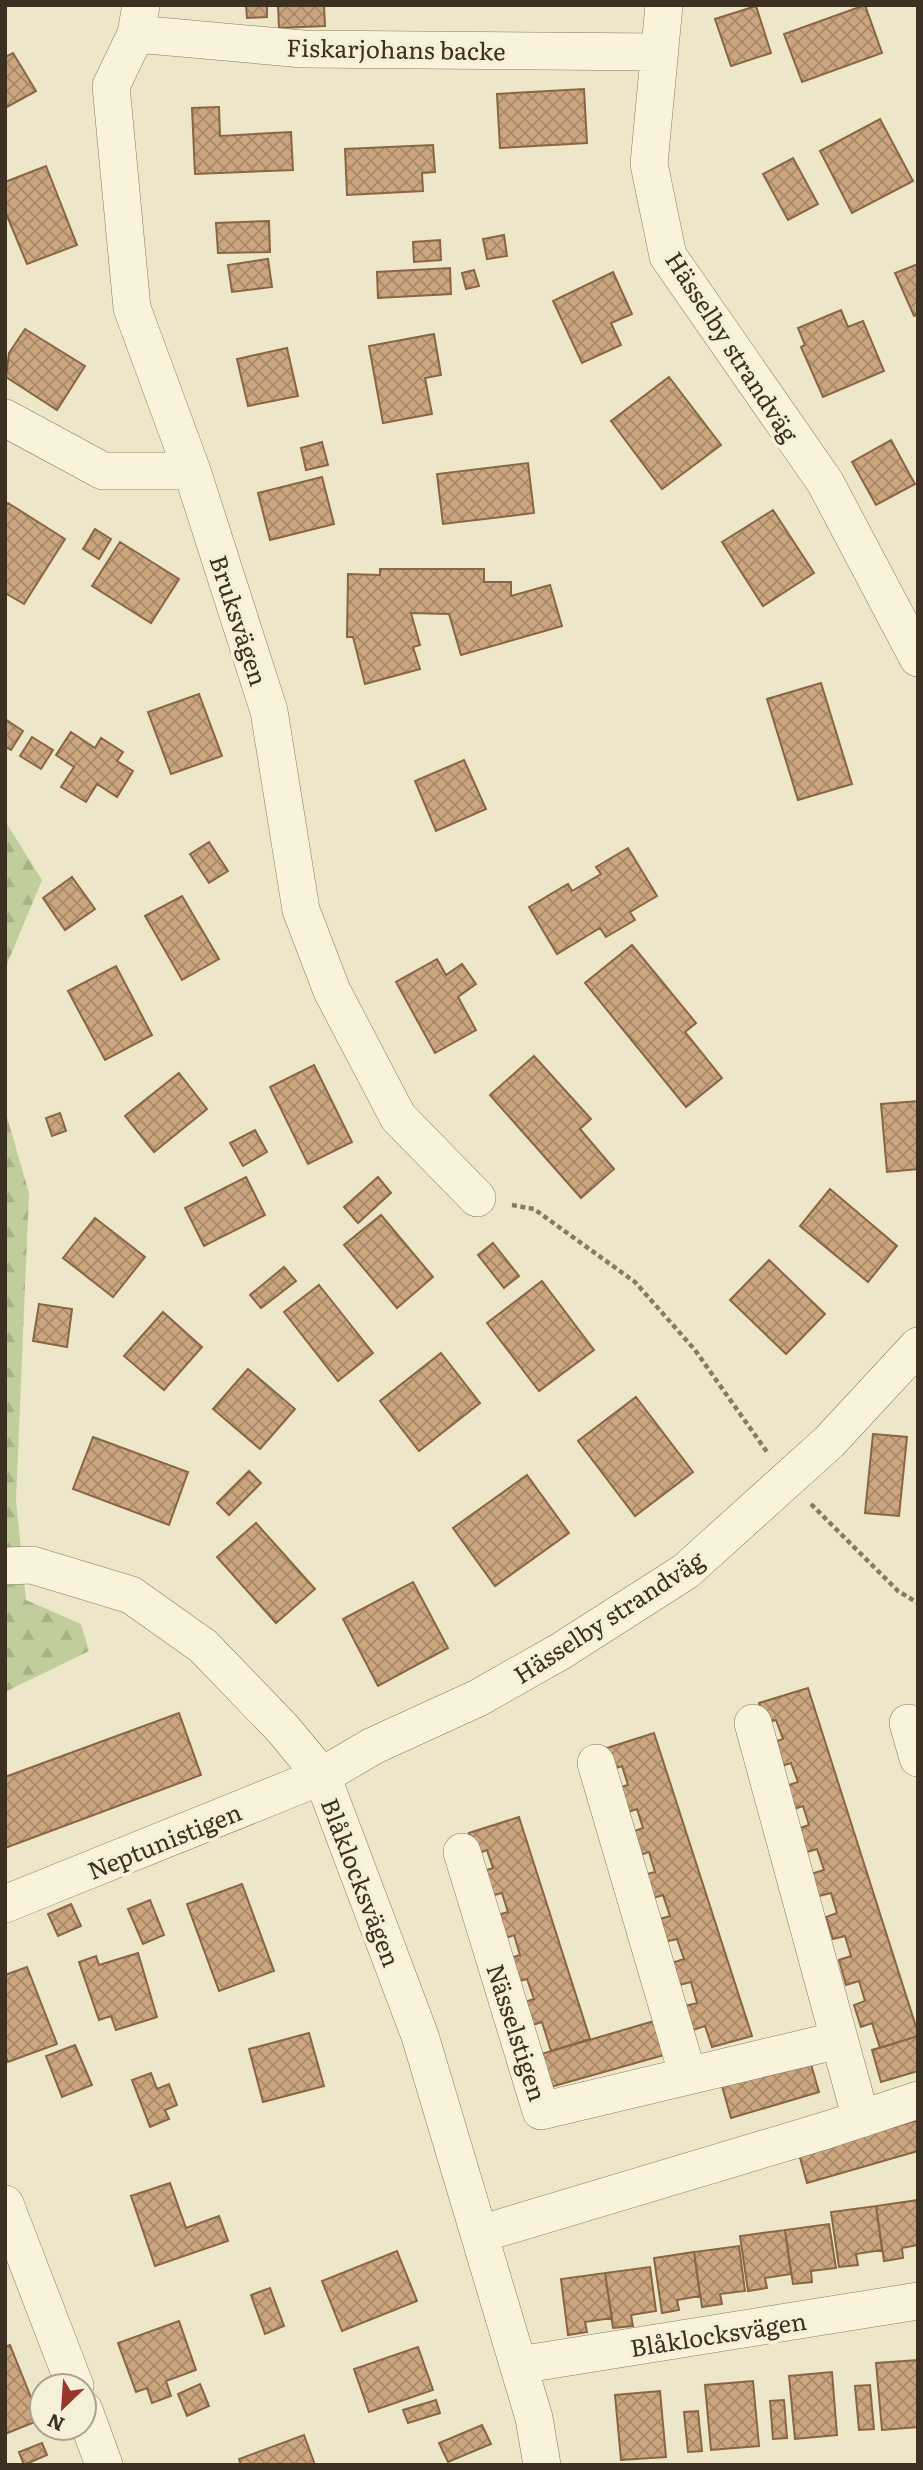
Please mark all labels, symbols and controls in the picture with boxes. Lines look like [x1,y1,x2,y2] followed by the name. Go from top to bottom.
[286,29,506,67] street label: Fiskarjohans backe
[658,244,808,449] street label: Hässelby strandväg
[202,550,278,690] street label: Bruksvägen
[506,1541,711,1691] street label: Hässelby strandväg
[82,1793,246,1887] street label: Neptunistigen
[314,1793,410,1972] street label: Blåklocksvägen
[479,1959,557,2105] street label: Nässelstigen
[627,2302,809,2364] street label: Blåklocksvägen
[28,2372,98,2442] north arrow
[42,2407,69,2439] text: N

